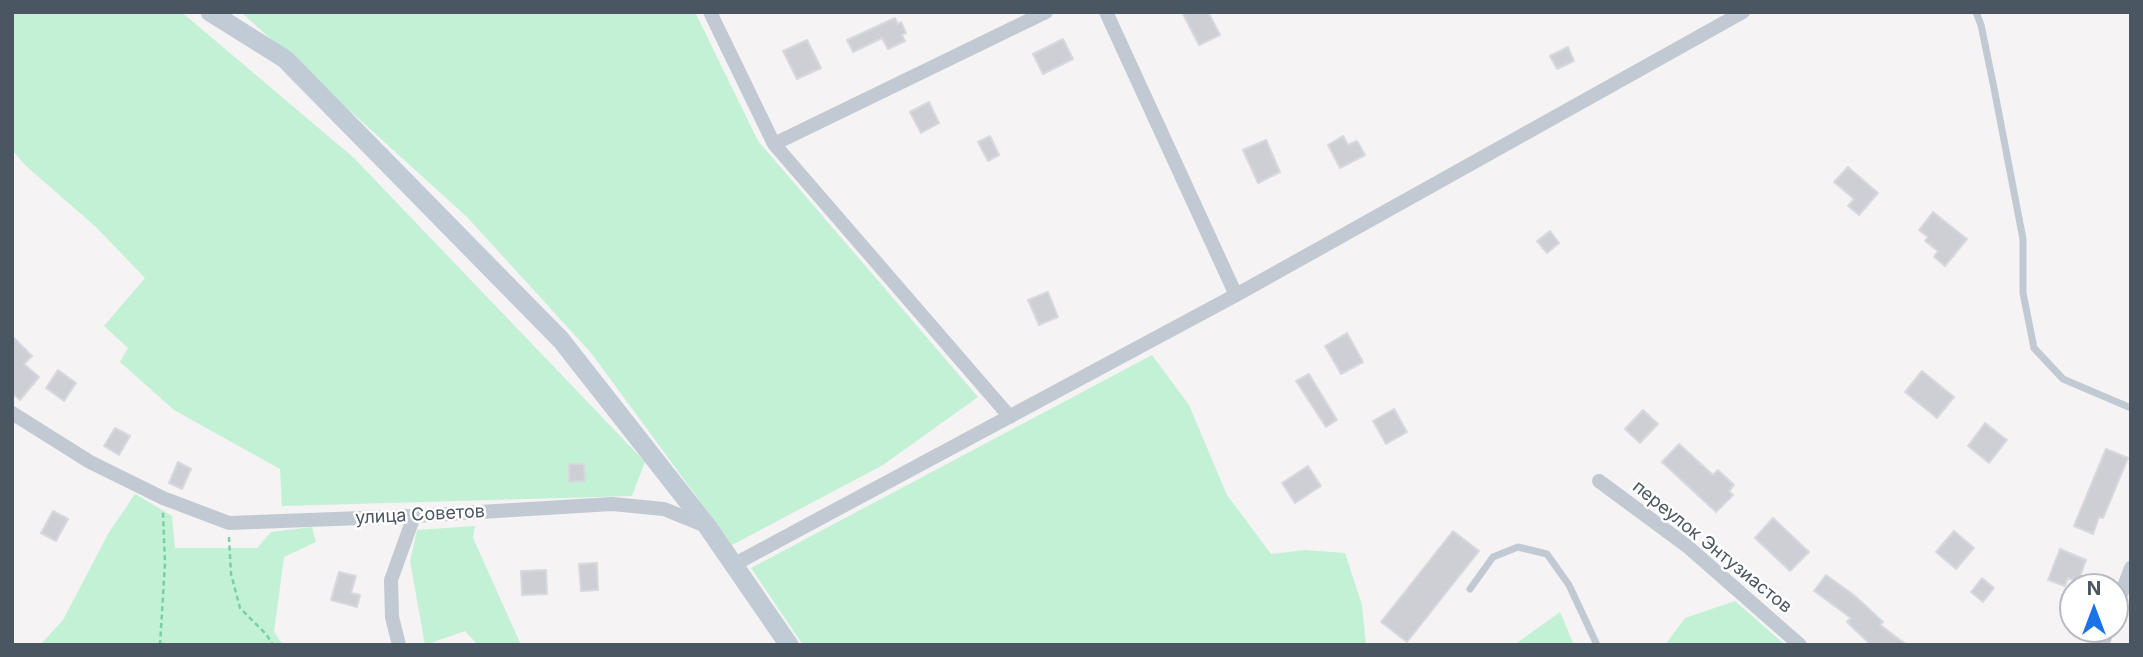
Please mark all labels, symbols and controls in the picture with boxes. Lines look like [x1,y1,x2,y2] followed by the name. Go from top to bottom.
[1628,476,1796,618] street label: переулок Энтузиастов
[355,501,485,529] street label: улица Советов
[2059,573,2129,643] north arrow
[2087,577,2101,600] text: N

